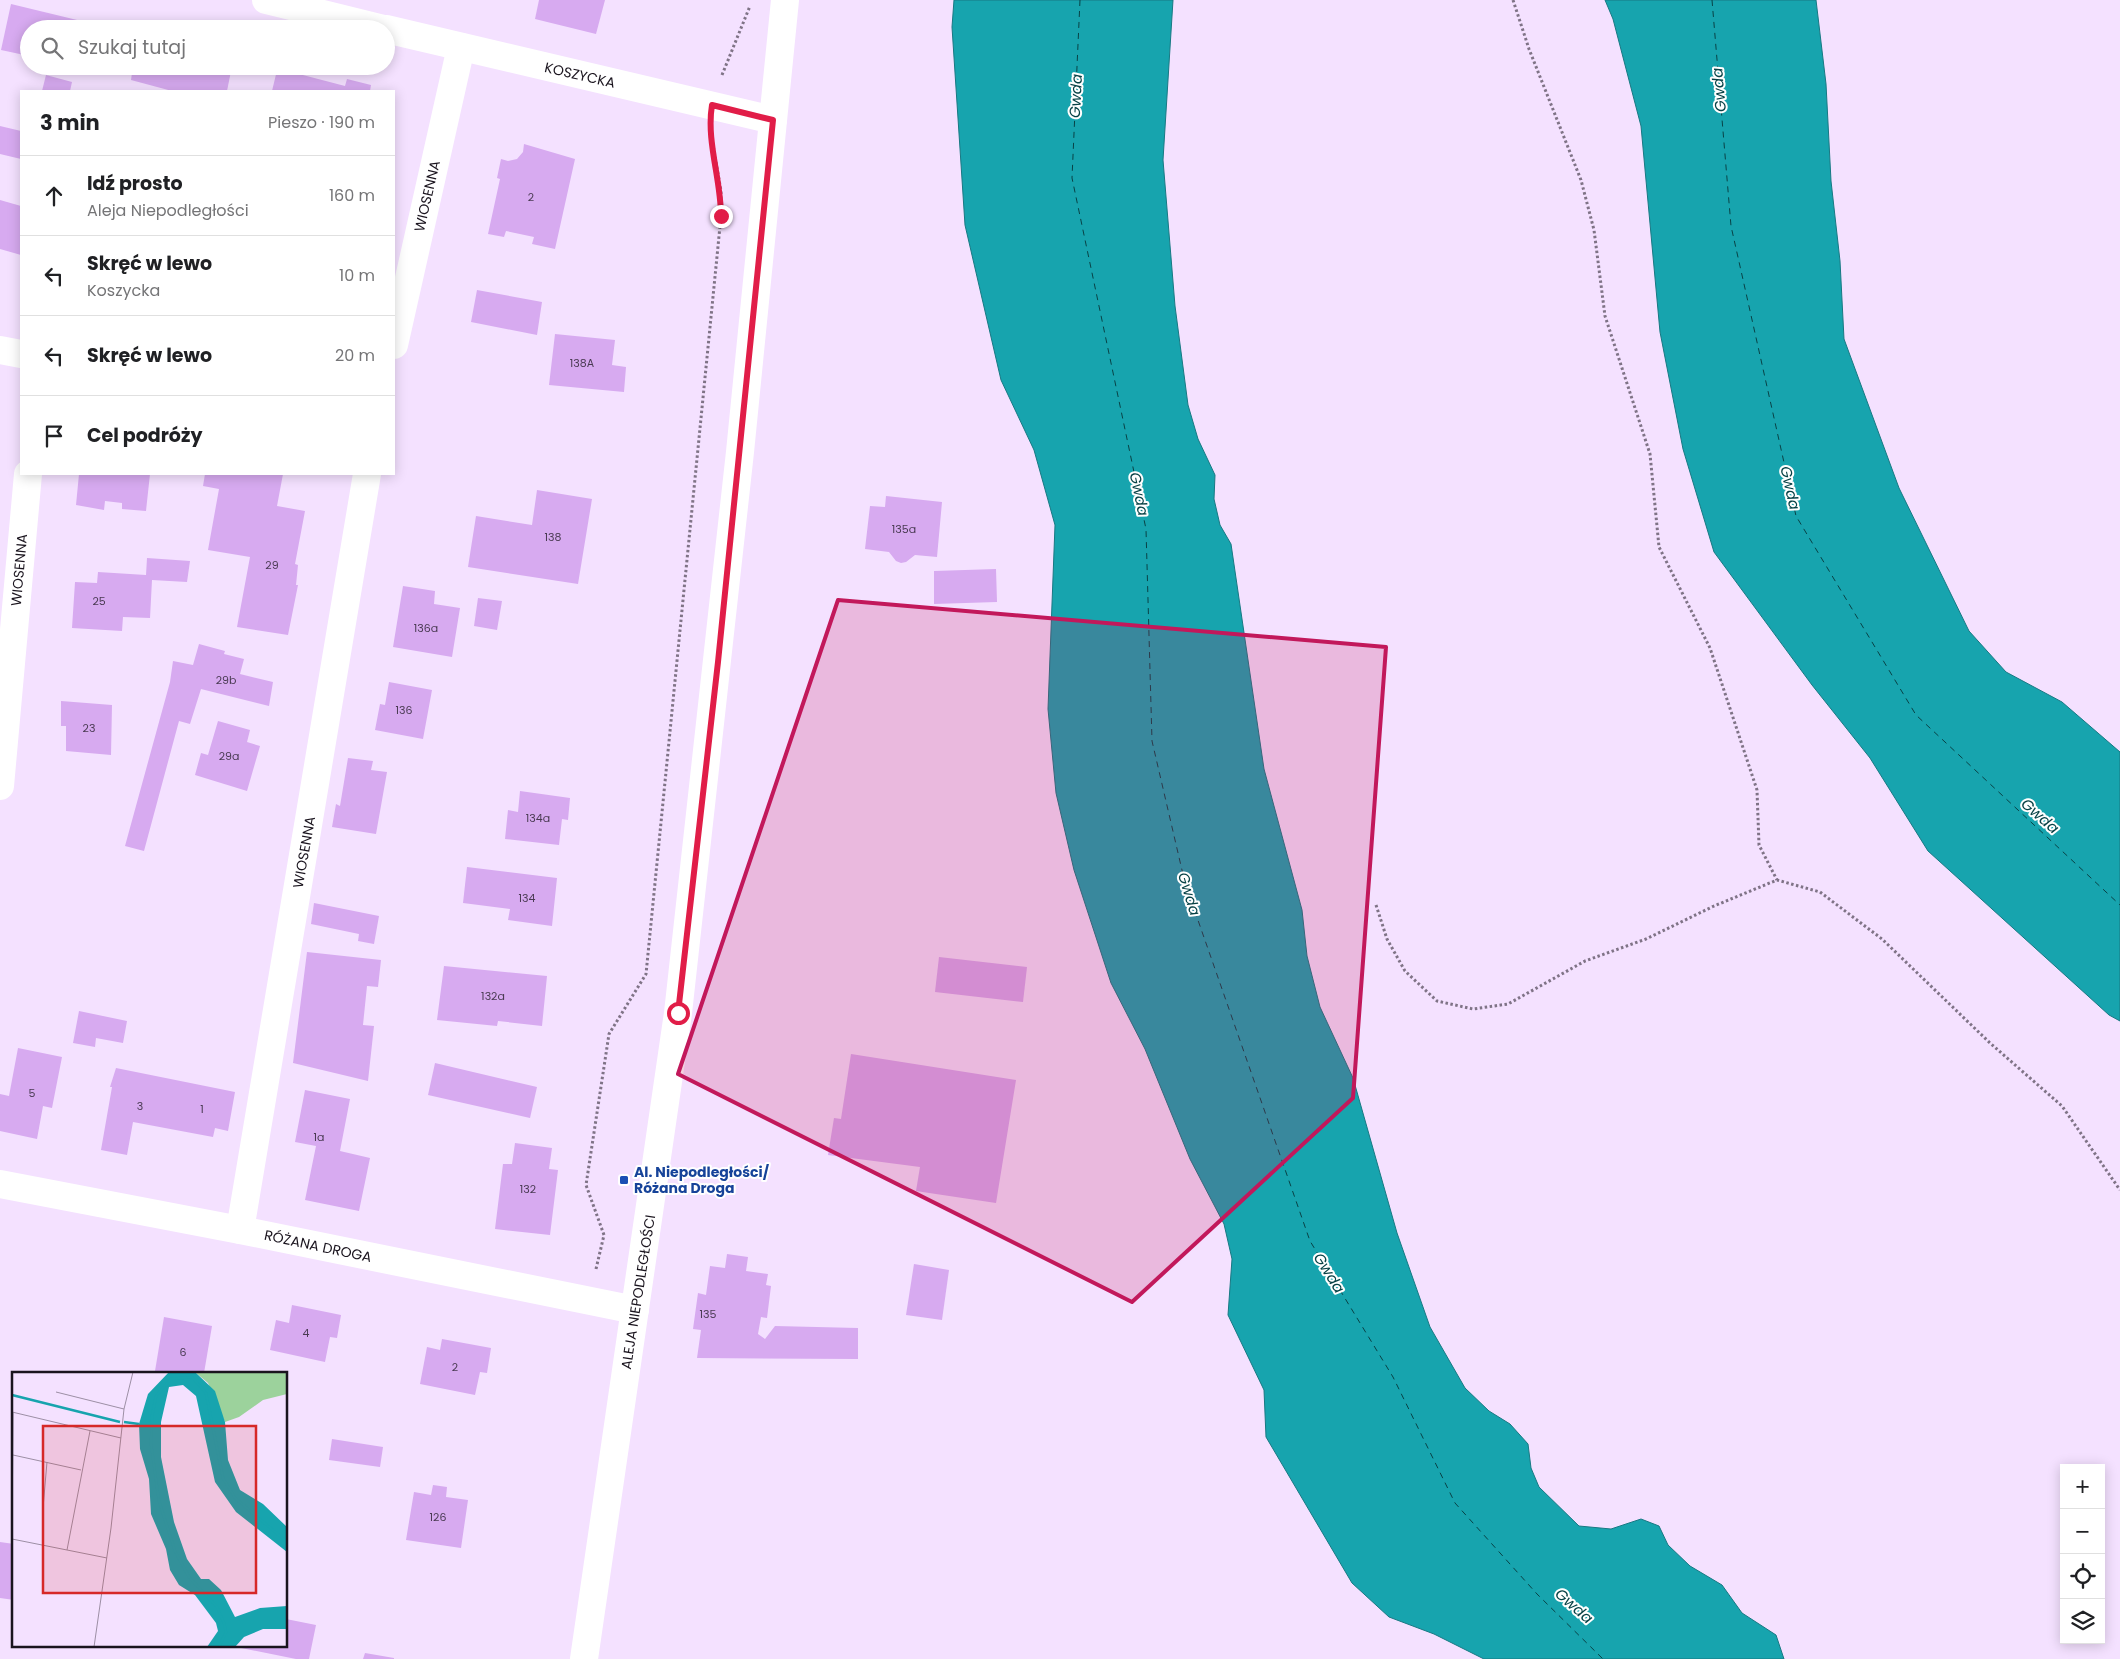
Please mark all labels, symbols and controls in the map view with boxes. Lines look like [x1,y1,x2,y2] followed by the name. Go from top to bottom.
[20,20,395,75] search box
[38,34,66,62] icon: search
[78,34,186,61] text: Szukaj tutaj
[543,57,617,93] street label: KOSZYCKA
[1706,67,1731,113] water label: Gwda
[1064,73,1087,119] water label: Gwda
[40,108,100,137] text: 3 min
[268,111,375,134] text: Pieszo · 190 m
[409,158,445,234] street label: WIOSENNA
[87,170,183,197] text: Idź prosto
[40,182,68,210] icon: ahead
[329,184,375,207] text: 160 m
[528,189,534,205] house number: 2
[87,199,249,222] text: Aleja Niepodległości
[710,205,733,228] route end
[87,250,212,277] text: Skręć w lewo
[40,262,68,290] icon: left
[339,264,375,287] text: 10 m
[87,279,160,302] text: Koszycka
[40,342,68,370] icon: left
[87,342,212,369] text: Skręć w lewo
[335,344,375,367] text: 20 m
[570,355,595,371] house number: 138A
[40,422,68,450] icon: arrive
[87,422,202,449] text: Cel podróży
[1775,464,1806,512] water label: Gwda
[1125,470,1154,518] water label: Gwda
[892,521,916,537] house number: 135a
[545,529,562,545] house number: 138
[6,533,32,607] street label: WIOSENNA
[265,557,279,573] house number: 29
[92,593,106,609] house number: 25
[414,620,438,636] house number: 136a
[216,672,236,688] house number: 29b
[396,702,413,718] house number: 136
[83,720,95,736] house number: 23
[219,748,239,764] house number: 29a
[2017,793,2064,838] water label: Gwda
[526,810,550,826] house number: 134a
[288,814,320,890] street label: WIOSENNA
[1173,870,1206,918] water label: Gwda
[519,890,536,906] house number: 134
[481,988,505,1004] house number: 132a
[667,1002,690,1025] route start
[29,1085,36,1101] house number: 5
[137,1098,143,1114] house number: 3
[200,1101,204,1117] house number: 1
[314,1129,324,1145] house number: 1a
[634,1162,770,1198] place label: Al. Niepodległości/ Różana Droga
[618,1174,630,1186] marker: Al. Niepodległości/ Różana Droga
[520,1181,536,1197] house number: 132
[616,1213,660,1371] street label: ALEJA NIEPODLEGŁOŚCI
[262,1225,374,1267] street label: RÓŻANA DROGA
[1309,1248,1350,1297] water label: Gwda
[700,1306,717,1322] house number: 135
[303,1325,310,1341] house number: 4
[180,1344,187,1360] house number: 6
[452,1359,458,1375] house number: 2
[12,1372,288,1646] inset map
[2060,1464,2105,1644] map controls
[2060,1464,2105,1509] button: +
[430,1509,446,1525] house number: 126
[2060,1509,2105,1554] button: −
[2060,1554,2105,1599] button: locate
[1551,1583,1598,1628] water label: Gwda
[2060,1599,2105,1644] button: layers

